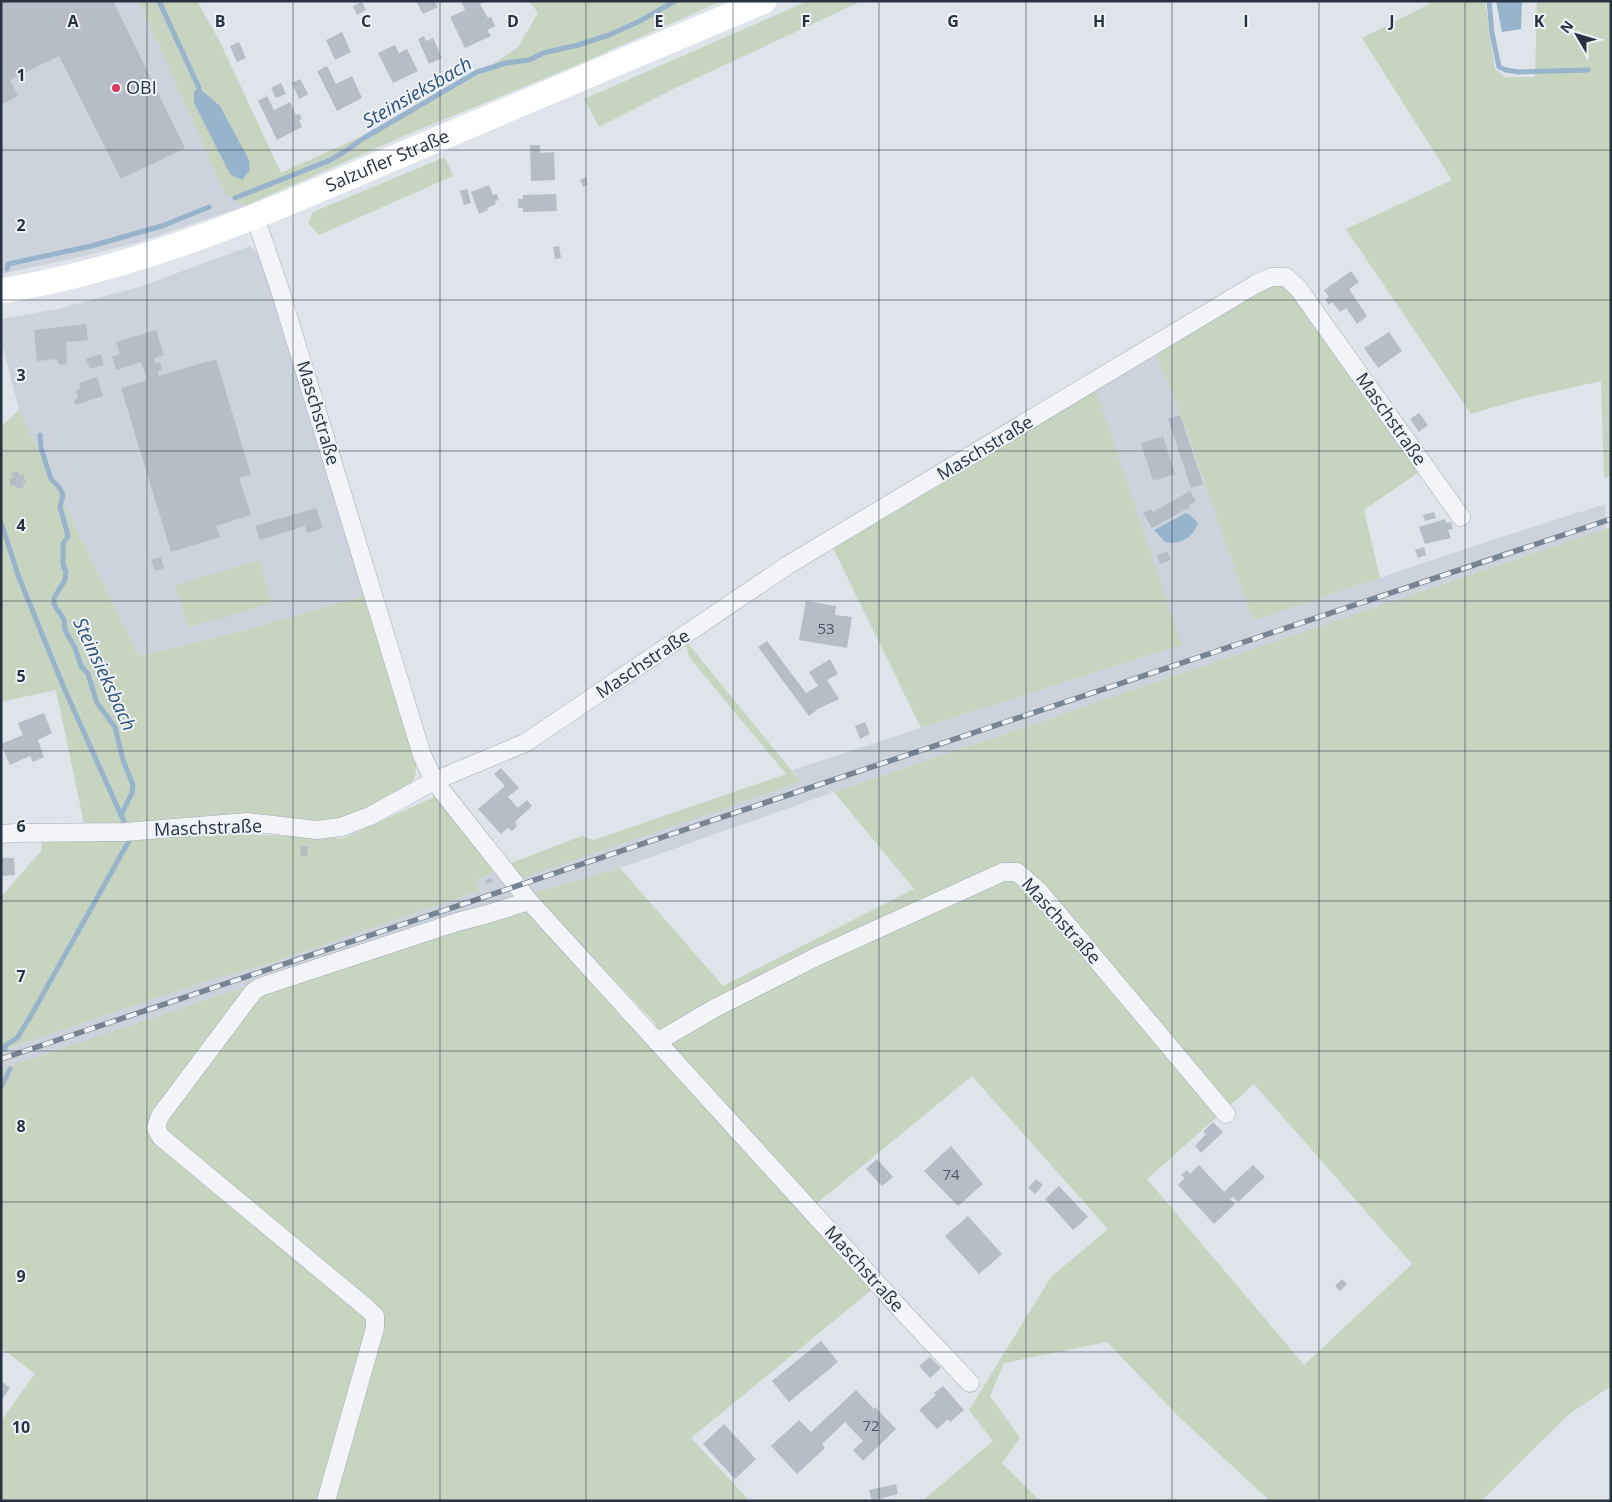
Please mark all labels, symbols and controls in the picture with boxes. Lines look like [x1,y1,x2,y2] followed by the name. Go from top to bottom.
[67,10,79,32] text: A
[215,10,225,32] text: B
[361,10,371,32] text: C
[507,10,519,32] text: D
[655,10,664,32] text: E
[802,10,810,32] text: F
[947,10,959,32] text: G
[1093,10,1105,32] text: H
[1243,10,1249,32] text: I
[1387,10,1395,32] text: J
[1534,10,1545,32] text: K
[1552,10,1602,60] north arrow
[1555,16,1577,37] text: N
[358,50,476,134] water label: Steinsieksbach
[16,64,26,86] text: 1
[126,75,157,99] place label: OBI
[110,82,122,94] marker: OBI
[322,123,452,197] street label: Salzufler Straße
[16,214,26,236] text: 2
[292,358,346,468] street label: Maschstraße
[16,364,26,386] text: 3
[1351,367,1433,470] street label: Maschstraße
[932,409,1037,485] street label: Maschstraße
[16,514,26,536] text: 4
[67,613,143,735] water label: Steinsieksbach
[817,618,835,638] house number: 53
[591,623,694,703] street label: Maschstraße
[16,665,26,687] text: 5
[154,813,262,841] street label: Maschstraße
[16,815,26,837] text: 6
[1017,872,1107,969] street label: Maschstraße
[16,965,26,987] text: 7
[16,1115,26,1137] text: 8
[942,1164,960,1184] house number: 74
[820,1220,910,1317] street label: Maschstraße
[16,1265,26,1287] text: 9
[862,1415,880,1435] house number: 72
[12,1416,30,1438] text: 10

